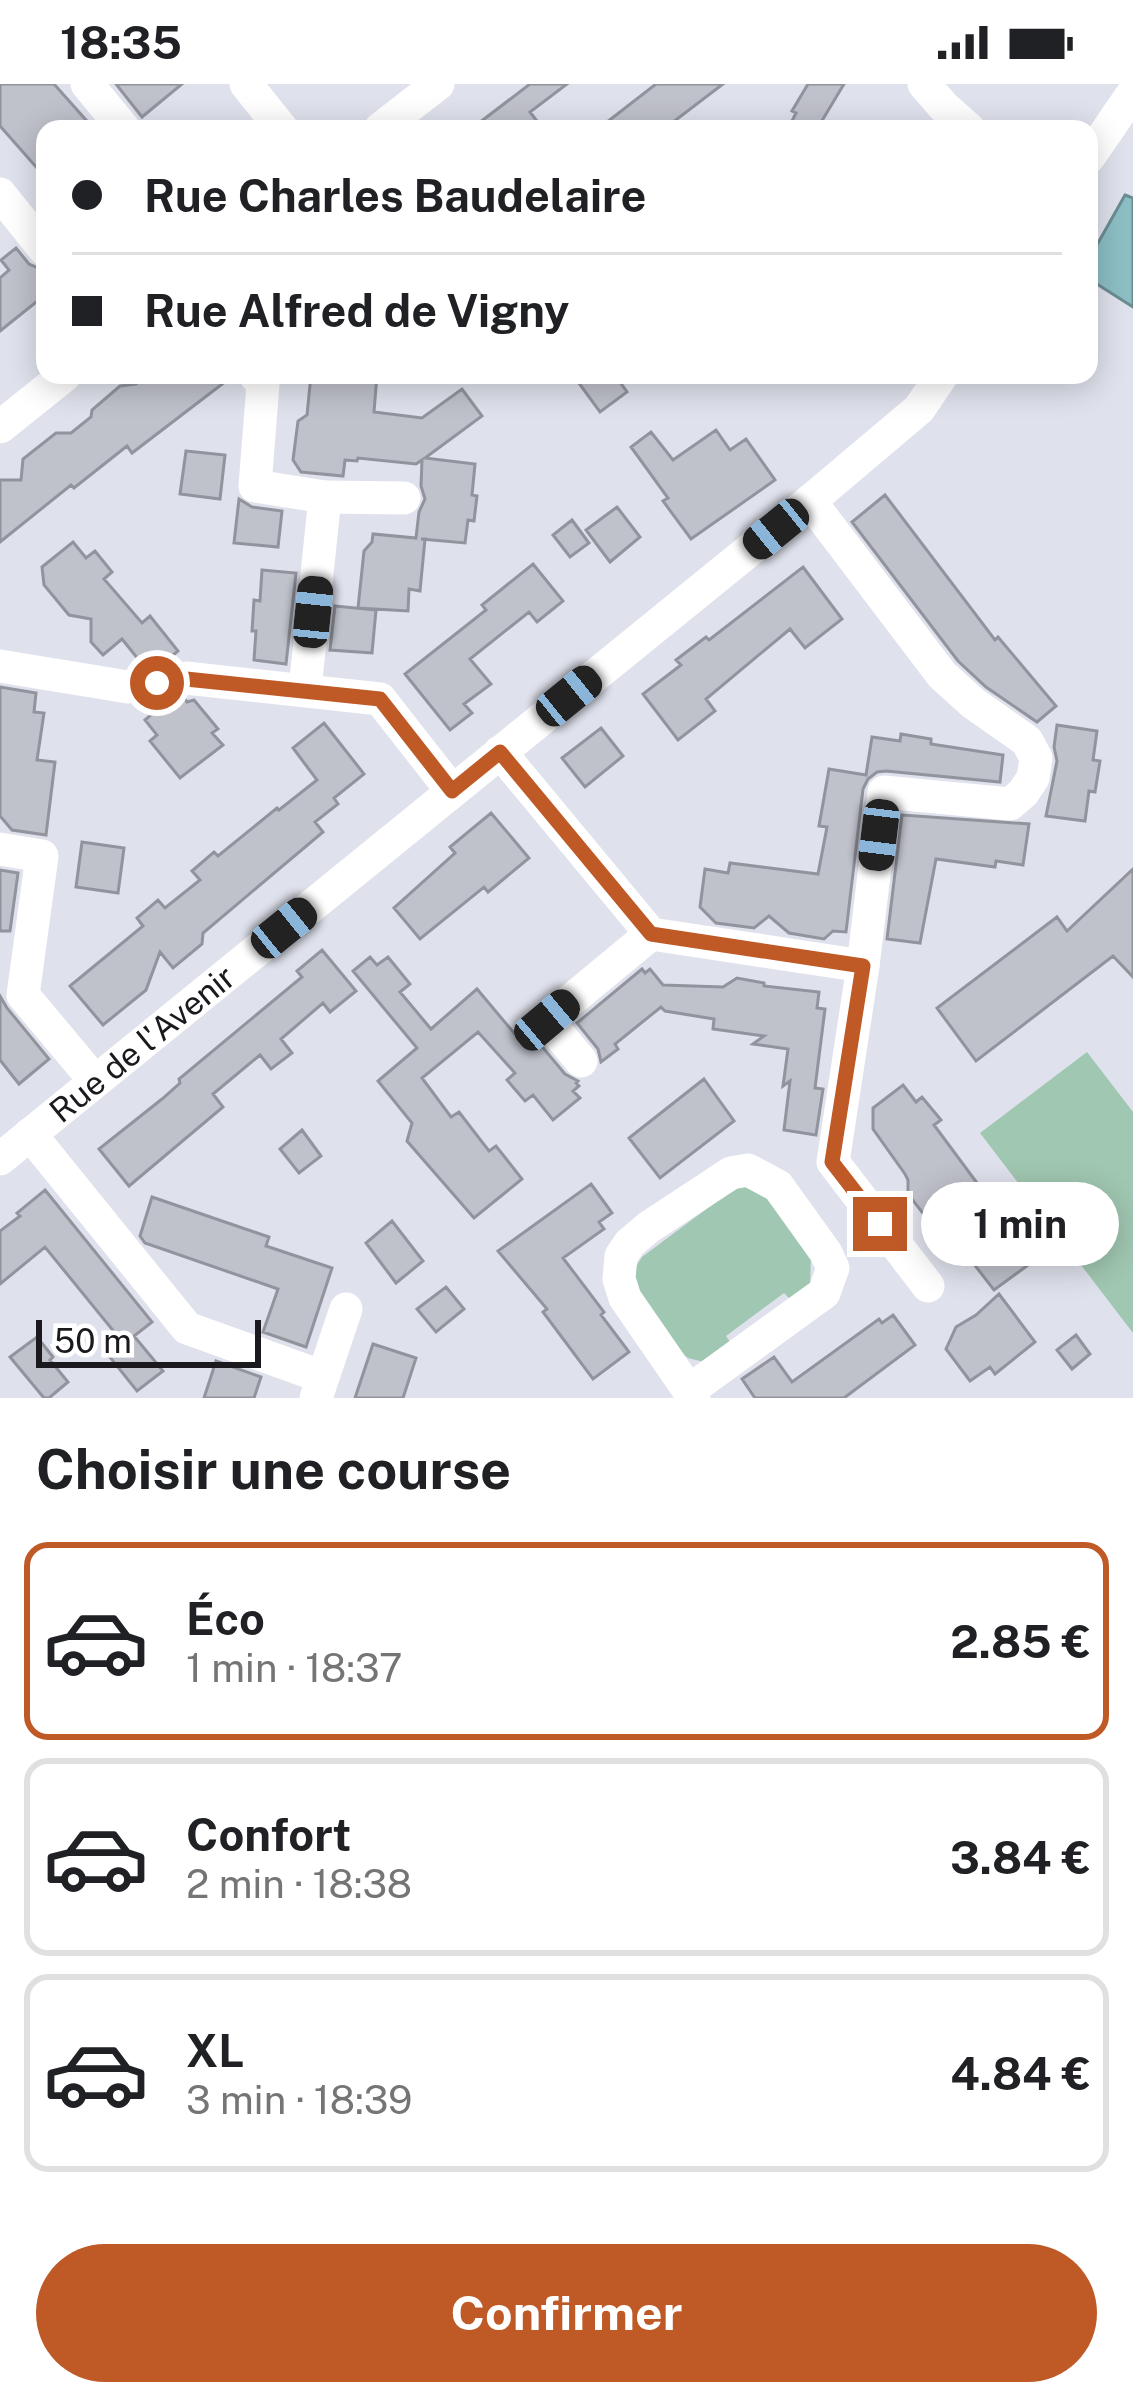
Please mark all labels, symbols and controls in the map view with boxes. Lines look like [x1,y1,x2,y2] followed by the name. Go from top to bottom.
[60,16,182,69] text: 18:35
[144,169,647,222] text: Rue Charles Baudelaire
[144,284,569,337] text: Rue Alfred de Vigny
[737,492,815,566] car
[291,574,335,650] car
[130,656,184,710] route start
[530,659,608,733] car
[857,797,901,873] car
[245,891,323,965] car
[42,957,242,1130] street label: Rue de l'Avenir
[508,983,586,1057] car
[922,1182,1120,1266] callout: 1 min
[853,1197,907,1251] route end
[973,1201,1067,1247] text: 1 min
[36,1314,261,1367] scale bar
[54,1322,132,1360] text: 50 m
[36,1438,511,1501] text: Choisir une course
[42,1587,150,1695] icon: car
[186,1592,265,1645] text: Éco
[950,1615,1091,1668] text: 2.85 €
[186,1645,402,1691] text: 1 min · 18:37
[42,1803,150,1911] icon: car
[186,1808,351,1861] text: Confort
[950,1831,1091,1884] text: 3.84 €
[186,1861,412,1907] text: 2 min · 18:38
[42,2019,150,2127] icon: car
[186,2024,244,2077] text: XL
[950,2047,1091,2100] text: 4.84 €
[186,2077,412,2123] text: 3 min · 18:39
[36,2244,1097,2382] button: Confirmer

